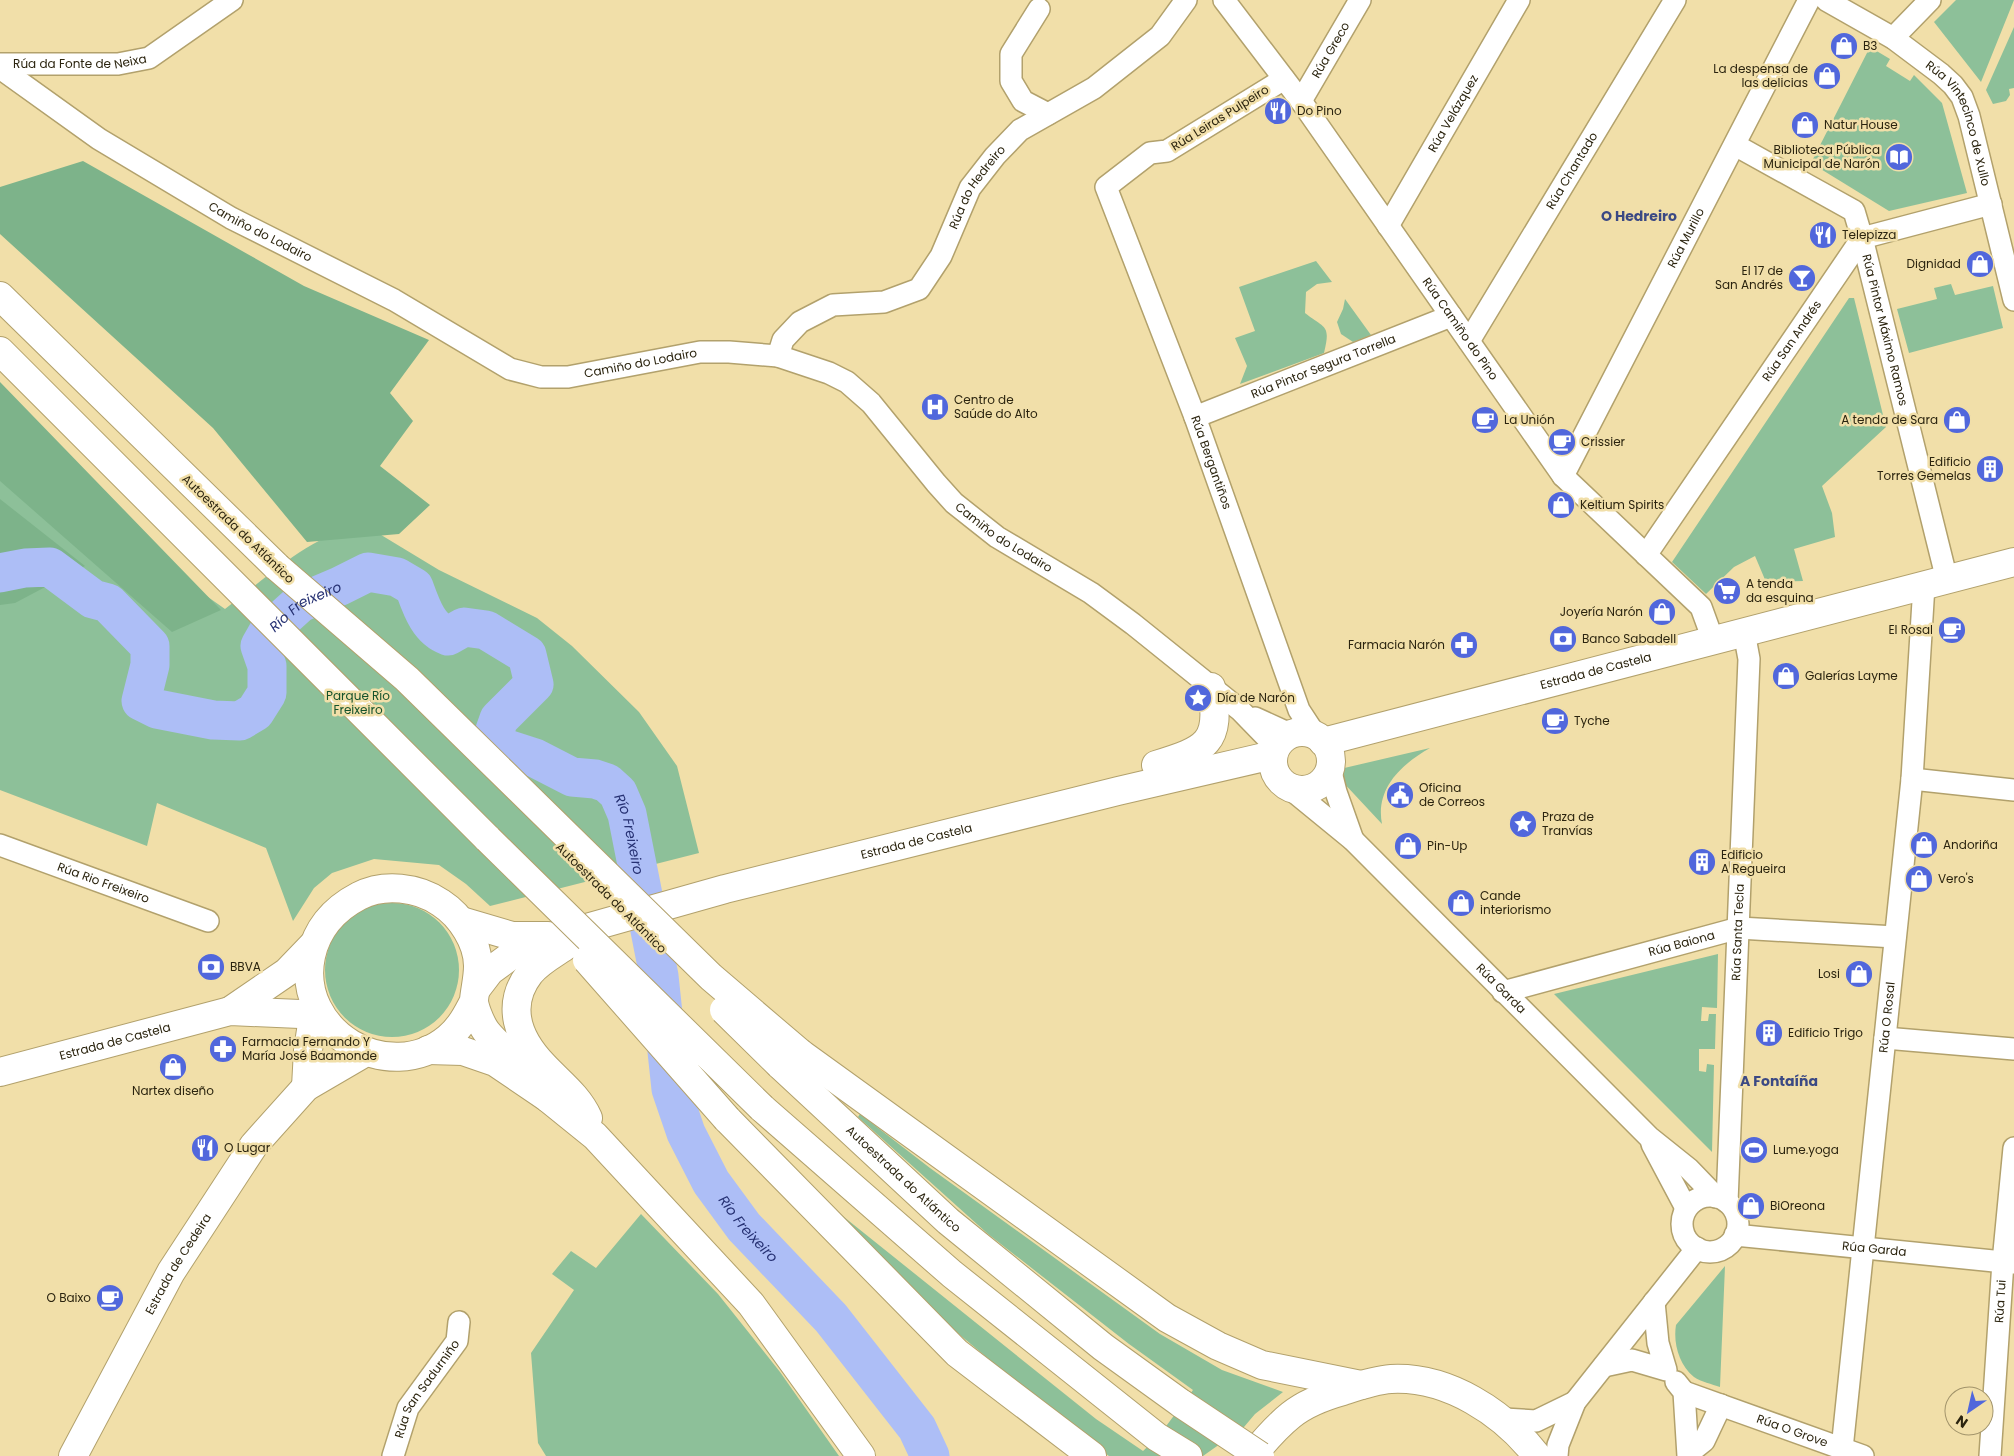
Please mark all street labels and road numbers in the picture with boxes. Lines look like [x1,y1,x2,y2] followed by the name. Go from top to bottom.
[1307,18,1354,81] street label: Rúa Greco
[13,50,148,73] street label: Rúa da Fonte de Neixa
[1922,56,1995,188] street label: Rúa Vintecinco de Xullo
[1424,71,1482,155] street label: Rúa Velázquez
[1168,80,1272,155] street label: Rúa Leiras Pulpeiro
[1542,128,1602,212] street label: Rúa Chantado
[945,141,1009,231] street label: Rúa do Hedreiro
[205,197,315,266] street label: Camiño do Lodairo
[1663,204,1708,271] street label: Rúa Murillo
[1858,252,1912,408] street label: Rúa Pintor Máximo Ramos
[1419,274,1503,384] street label: Rúa Camiño do Pino
[1758,297,1825,385] street label: Rúa San Andrés
[1248,330,1398,402] street label: Rúa Pintor Segura Torrella
[583,344,699,382] street label: Camiño do Lodairo
[1187,413,1236,512] street label: Rúa Bergantiños
[178,470,299,587] street label: Autoestrada do Atlántico
[952,498,1056,576] street label: Camiño do Lodairo
[1538,648,1653,693] street label: Estrada de Castela
[859,819,974,863] street label: Estrada de Castela
[552,838,671,957] street label: Autoestrada do Atlántico
[55,858,152,907] street label: Rúa Rio Freixeiro
[1727,883,1748,981] street label: Rúa Santa Tecla
[1646,926,1717,960] street label: Rúa Baiona
[1473,959,1530,1017] street label: Rúa Garda
[1874,981,1899,1054] street label: Rúa O Rosal
[58,1018,172,1064] street label: Estrada de Castela
[842,1121,965,1236] street label: Autoestrada do Atlántico
[141,1210,215,1317] street label: Estrada de Cedeira
[1841,1237,1907,1260] street label: Rúa Garda
[1990,1279,2010,1324] street label: Rúa Tui
[390,1336,463,1440] street label: Rúa San Sadurniño
[1754,1410,1830,1451] street label: Rúa O Grove

